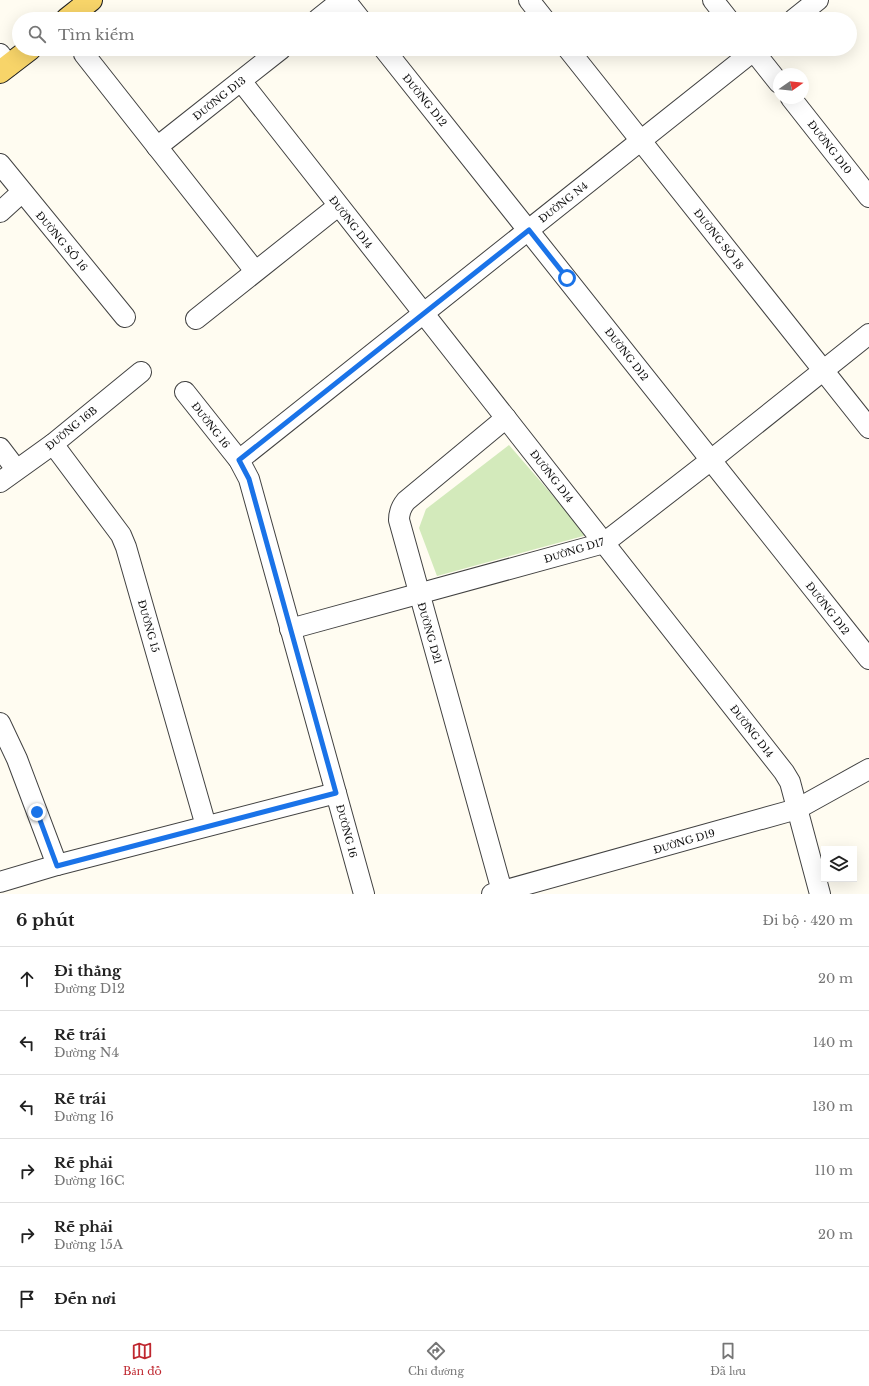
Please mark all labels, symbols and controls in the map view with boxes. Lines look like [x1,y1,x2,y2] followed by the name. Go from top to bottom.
[12,12,857,56] search box
[26,23,48,45] icon: search
[58,25,134,44] text: Tìm kiếm
[773,68,809,104] north arrow
[400,72,450,129] street label: ĐƯỜNG D12
[190,74,248,123] street label: ĐƯỜNG D13
[805,118,855,177] street label: ĐƯỜNG D10
[536,179,591,226] street label: ĐƯỜNG N4
[326,193,375,251] street label: ĐƯỜNG D14
[691,206,747,272] street label: ĐƯỜNG SỐ 18
[33,208,91,274] street label: ĐƯỜNG SỐ 16
[558,269,576,287] route start
[602,325,651,383] street label: ĐƯỜNG D12
[189,400,233,451] street label: ĐƯỜNG 16
[43,403,100,453] street label: ĐƯỜNG 16B
[527,447,576,505] street label: ĐƯỜNG D14
[542,535,607,566] street label: ĐƯỜNG D17
[803,579,852,637] street label: ĐƯỜNG D12
[135,598,162,654] street label: ĐƯỜNG 15
[415,601,445,665] street label: ĐƯỜNG D21
[727,702,776,760] street label: ĐƯỜNG D14
[28,803,46,821] route end
[333,803,360,859] street label: ĐƯỜNG 16
[652,826,717,857] street label: ĐƯỜNG D19
[821,846,857,882] map controls
[821,846,857,882] button: layers
[16,910,75,931] text: 6 phút
[763,912,853,929] text: Đi bộ · 420 m
[54,961,121,980] text: Đi thẳng
[16,968,38,990] icon: ahead
[818,970,853,987] text: 20 m
[54,980,125,997] text: Đường D12
[54,1025,106,1044] text: Rẽ trái
[16,1032,38,1054] icon: left
[813,1034,853,1051] text: 140 m
[54,1044,119,1061] text: Đường N4
[54,1089,106,1108] text: Rẽ trái
[16,1096,38,1118] icon: left
[812,1098,853,1115] text: 130 m
[54,1108,114,1125] text: Đường 16
[54,1153,113,1172] text: Rẽ phải
[16,1160,38,1182] icon: right
[814,1162,853,1179] text: 110 m
[54,1172,124,1189] text: Đường 16C
[54,1217,113,1236] text: Rẽ phải
[16,1224,38,1246] icon: right
[818,1226,853,1243] text: 20 m
[54,1236,123,1253] text: Đường 15A
[16,1288,38,1310] icon: arrive
[54,1289,116,1308] text: Đến nơi
[123,1340,162,1378] tab: Bản đồ
[408,1340,464,1378] tab: Chỉ đường
[710,1340,746,1378] tab: Đã lưu

